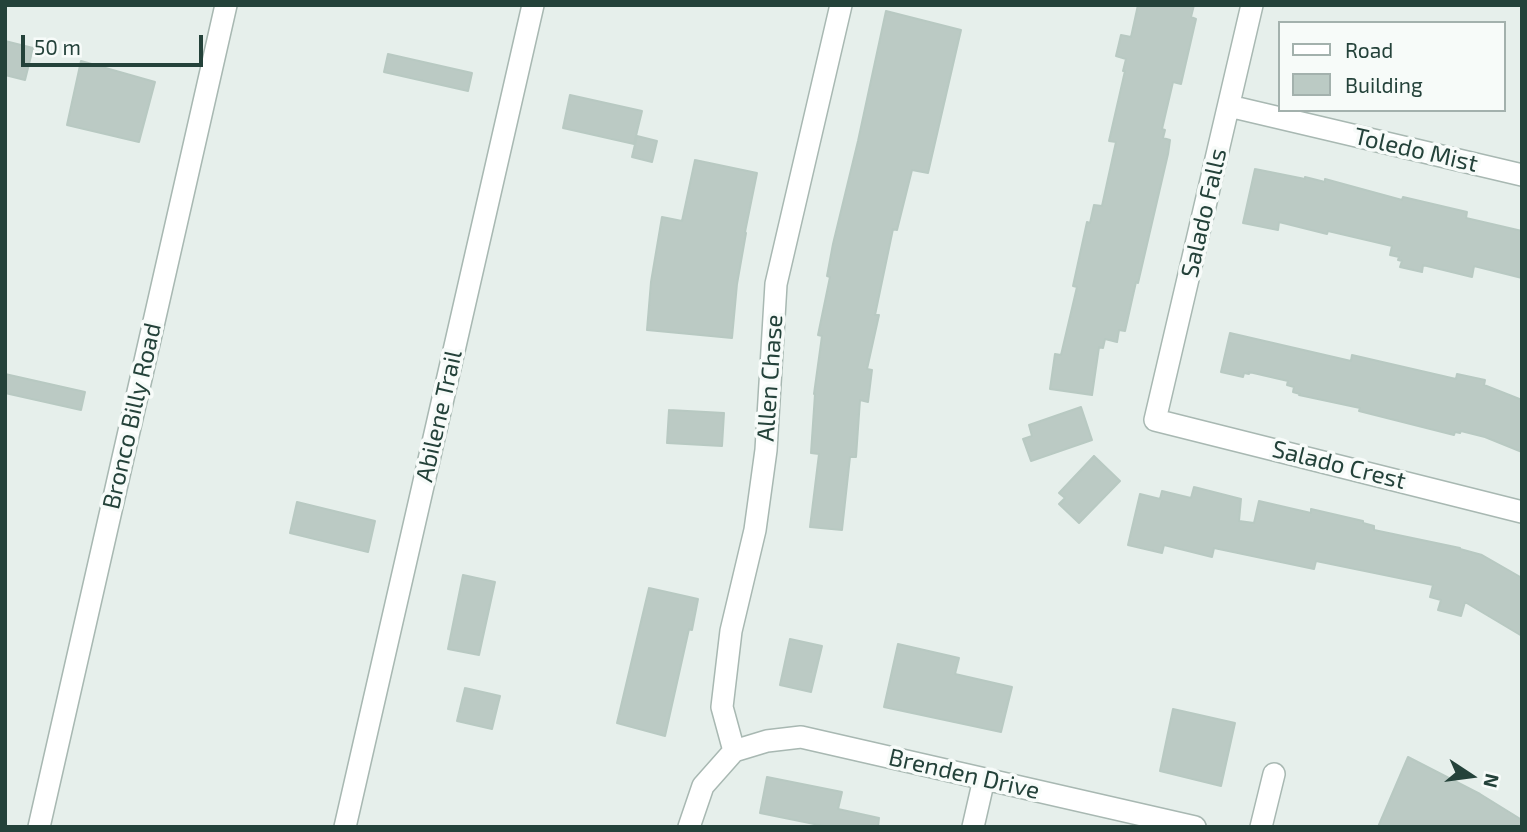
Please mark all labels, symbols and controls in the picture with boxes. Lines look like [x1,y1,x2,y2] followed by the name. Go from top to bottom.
[24,21,206,65] scale bar
[1278,21,1506,112] legend
[34,34,81,59] text: 50 m
[1345,37,1393,62] text: Road
[1345,72,1423,97] text: Building
[1351,122,1481,178] street label: Toledo Mist
[1175,146,1233,280] street label: Salado Falls
[751,314,789,442] street label: Allen Chase
[97,320,167,512] street label: Bronco Billy Road
[410,347,468,485] street label: Abilene Trail
[1269,434,1409,496] street label: Salado Crest
[1436,741,1506,811] north arrow
[886,743,1042,805] street label: Brenden Drive
[1479,772,1505,790] text: N

